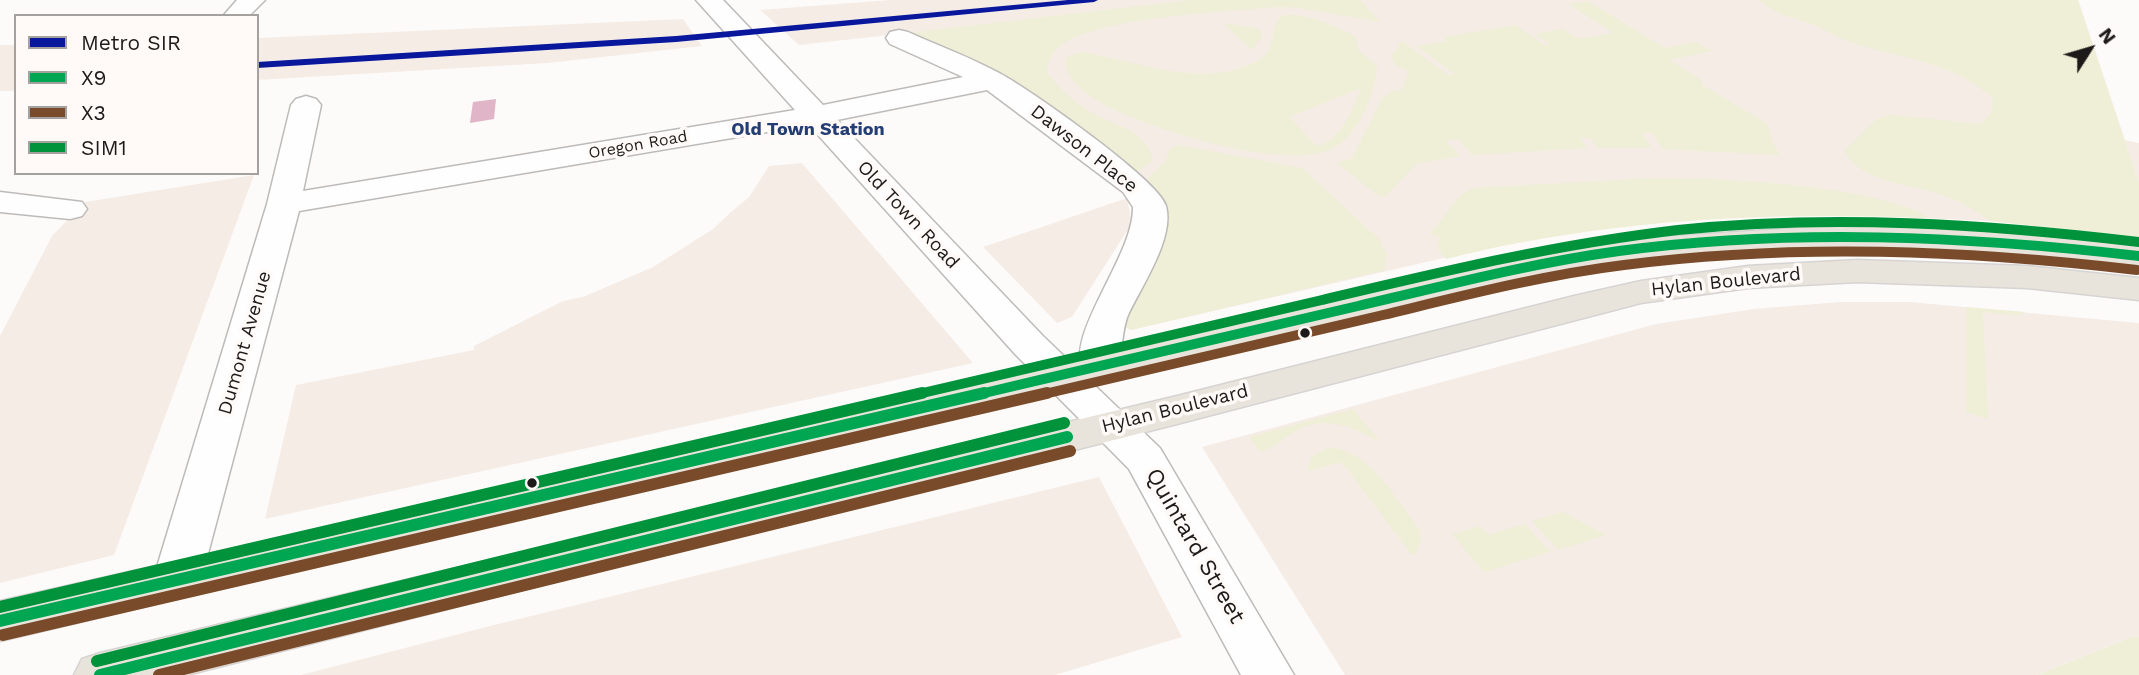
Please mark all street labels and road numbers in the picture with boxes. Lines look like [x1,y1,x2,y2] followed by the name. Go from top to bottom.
[1026,100,1142,198] street label: Dawson Place
[587,127,689,163] street label: Oregon Road
[852,156,964,274] street label: Old Town Road
[1650,263,1802,301] street label: Hylan Boulevard
[214,269,276,417] street label: Dumont Avenue
[1099,380,1251,438] street label: Hylan Boulevard
[1139,463,1251,629] street label: Quintard Street

